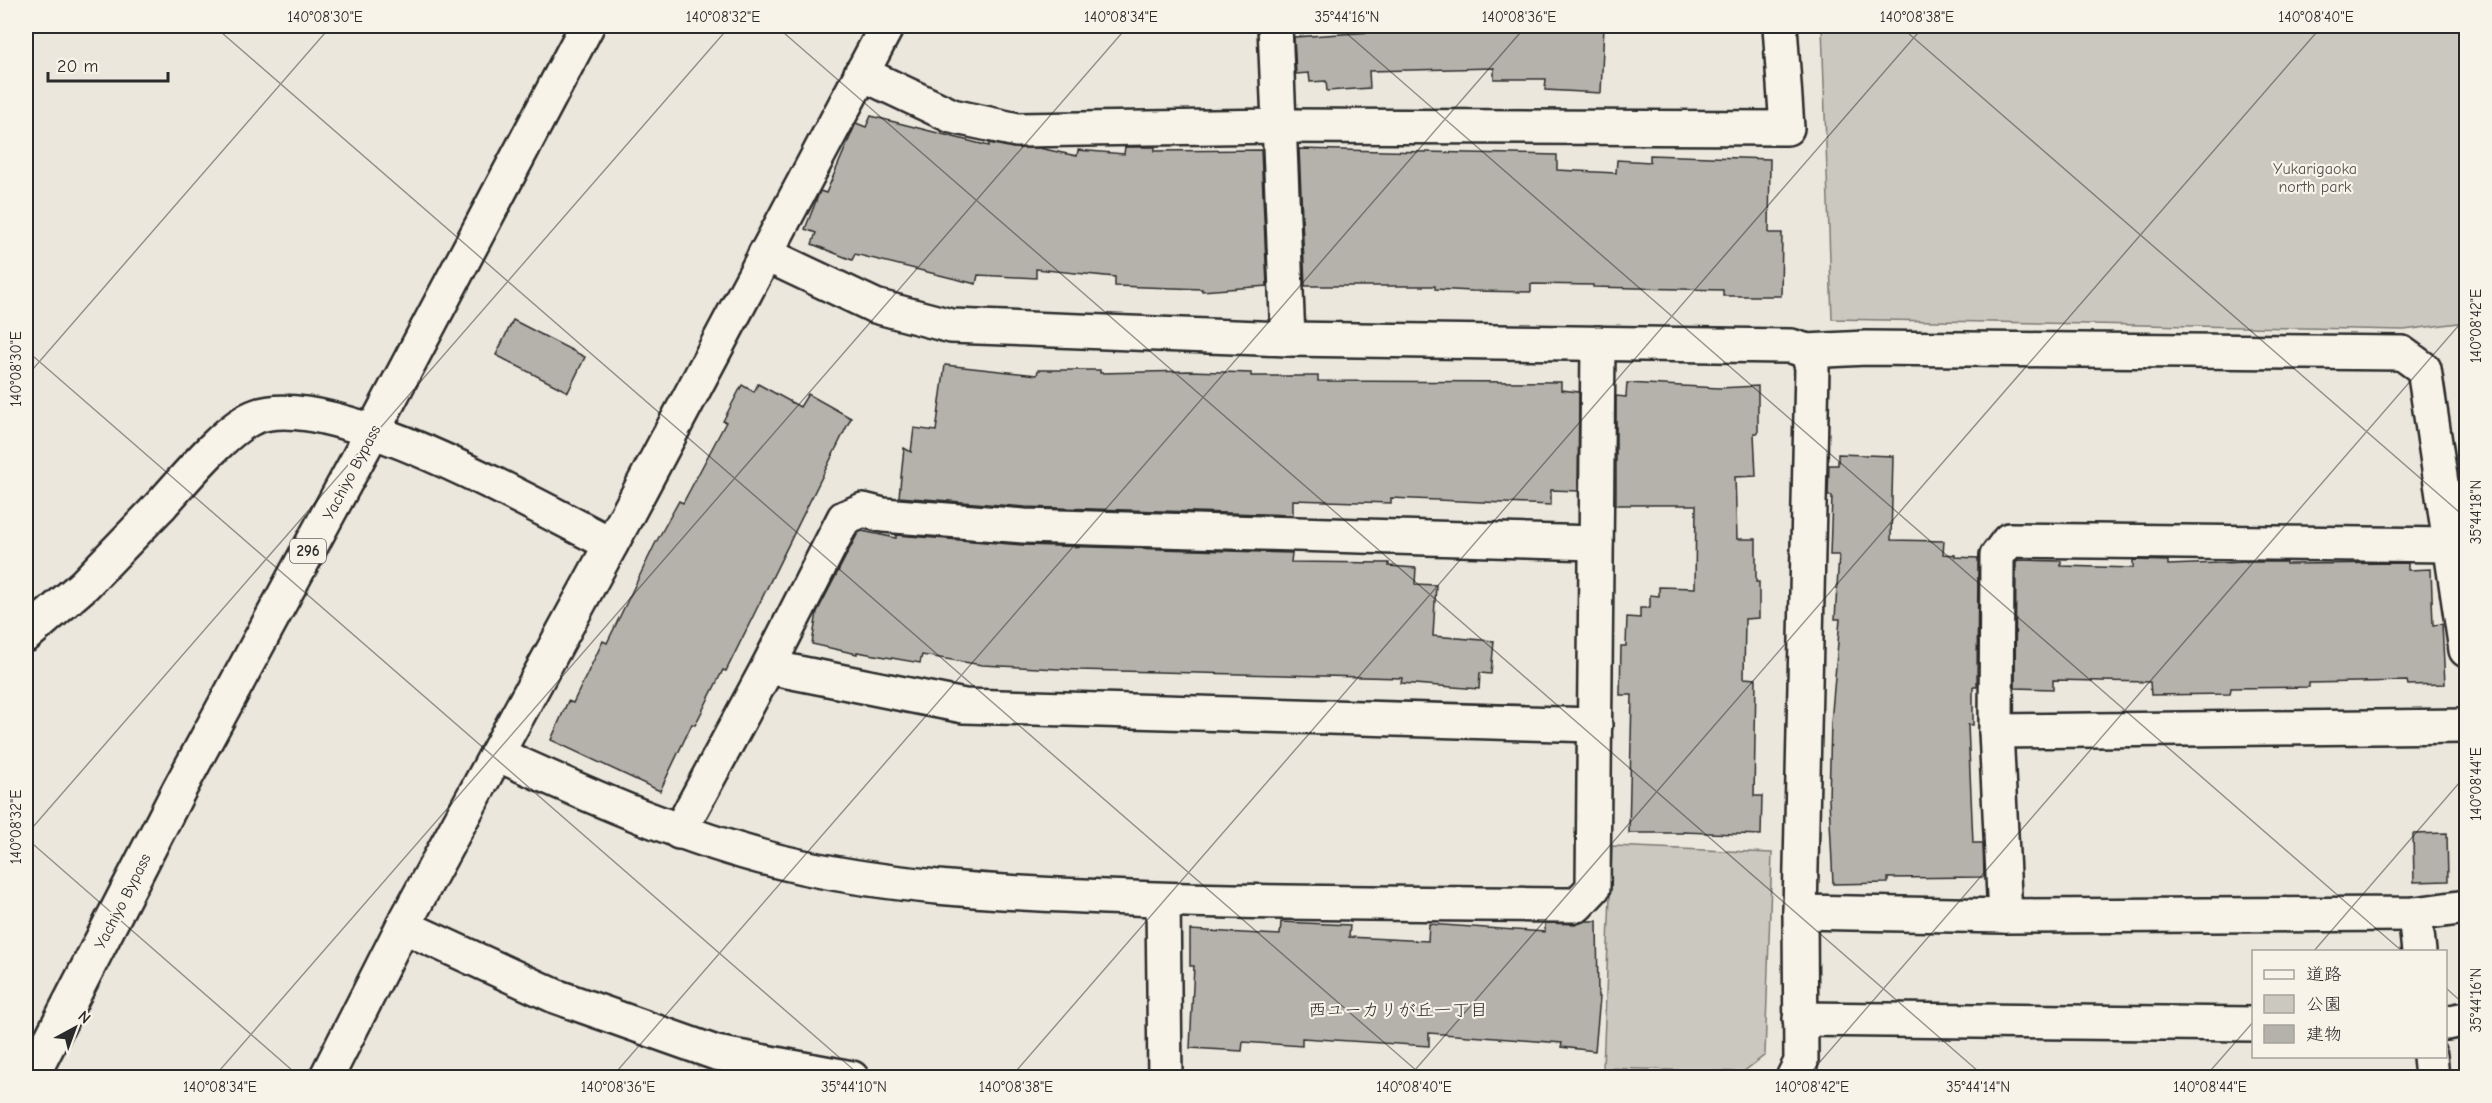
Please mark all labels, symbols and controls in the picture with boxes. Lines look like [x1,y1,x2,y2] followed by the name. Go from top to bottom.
[287,8,363,26] text: 140°08'30"E
[686,8,760,26] text: 140°08'32"E
[1084,8,1158,26] text: 140°08'34"E
[1315,8,1379,26] text: 35°44'16"N
[1482,8,1556,26] text: 140°08'36"E
[1880,8,1954,26] text: 140°08'38"E
[2278,8,2354,26] text: 140°08'40"E
[48,45,168,83] scale bar
[57,56,98,77] text: 20 m
[2273,160,2357,196] park label: Yukarigaoka north park
[2467,289,2485,363] text: 140°08'42"E
[7,331,25,407] text: 140°08'30"E
[319,422,385,523] street label: Yachiyo Bypass
[2467,480,2485,544] text: 35°44'18"N
[290,539,326,563] road number: 296
[2467,747,2485,821] text: 140°08'44"E
[7,790,25,864] text: 140°08'32"E
[91,850,155,952] street label: Yachiyo Bypass
[2252,950,2447,1058] legend
[2306,964,2342,985] text: 道路
[2467,968,2485,1032] text: 35°44'16"N
[2306,994,2342,1015] text: 公園
[45,998,105,1058] north arrow
[1308,1000,1488,1021] district label: 西ユーカリが丘一丁目
[74,1007,94,1028] text: N
[2306,1024,2342,1045] text: 建物
[183,1078,257,1096] text: 140°08'34"E
[581,1078,655,1096] text: 140°08'36"E
[821,1078,887,1096] text: 35°44'10"N
[979,1078,1053,1096] text: 140°08'38"E
[1376,1078,1452,1096] text: 140°08'40"E
[1775,1078,1849,1096] text: 140°08'42"E
[1946,1078,2010,1096] text: 35°44'14"N
[2173,1078,2247,1096] text: 140°08'44"E

